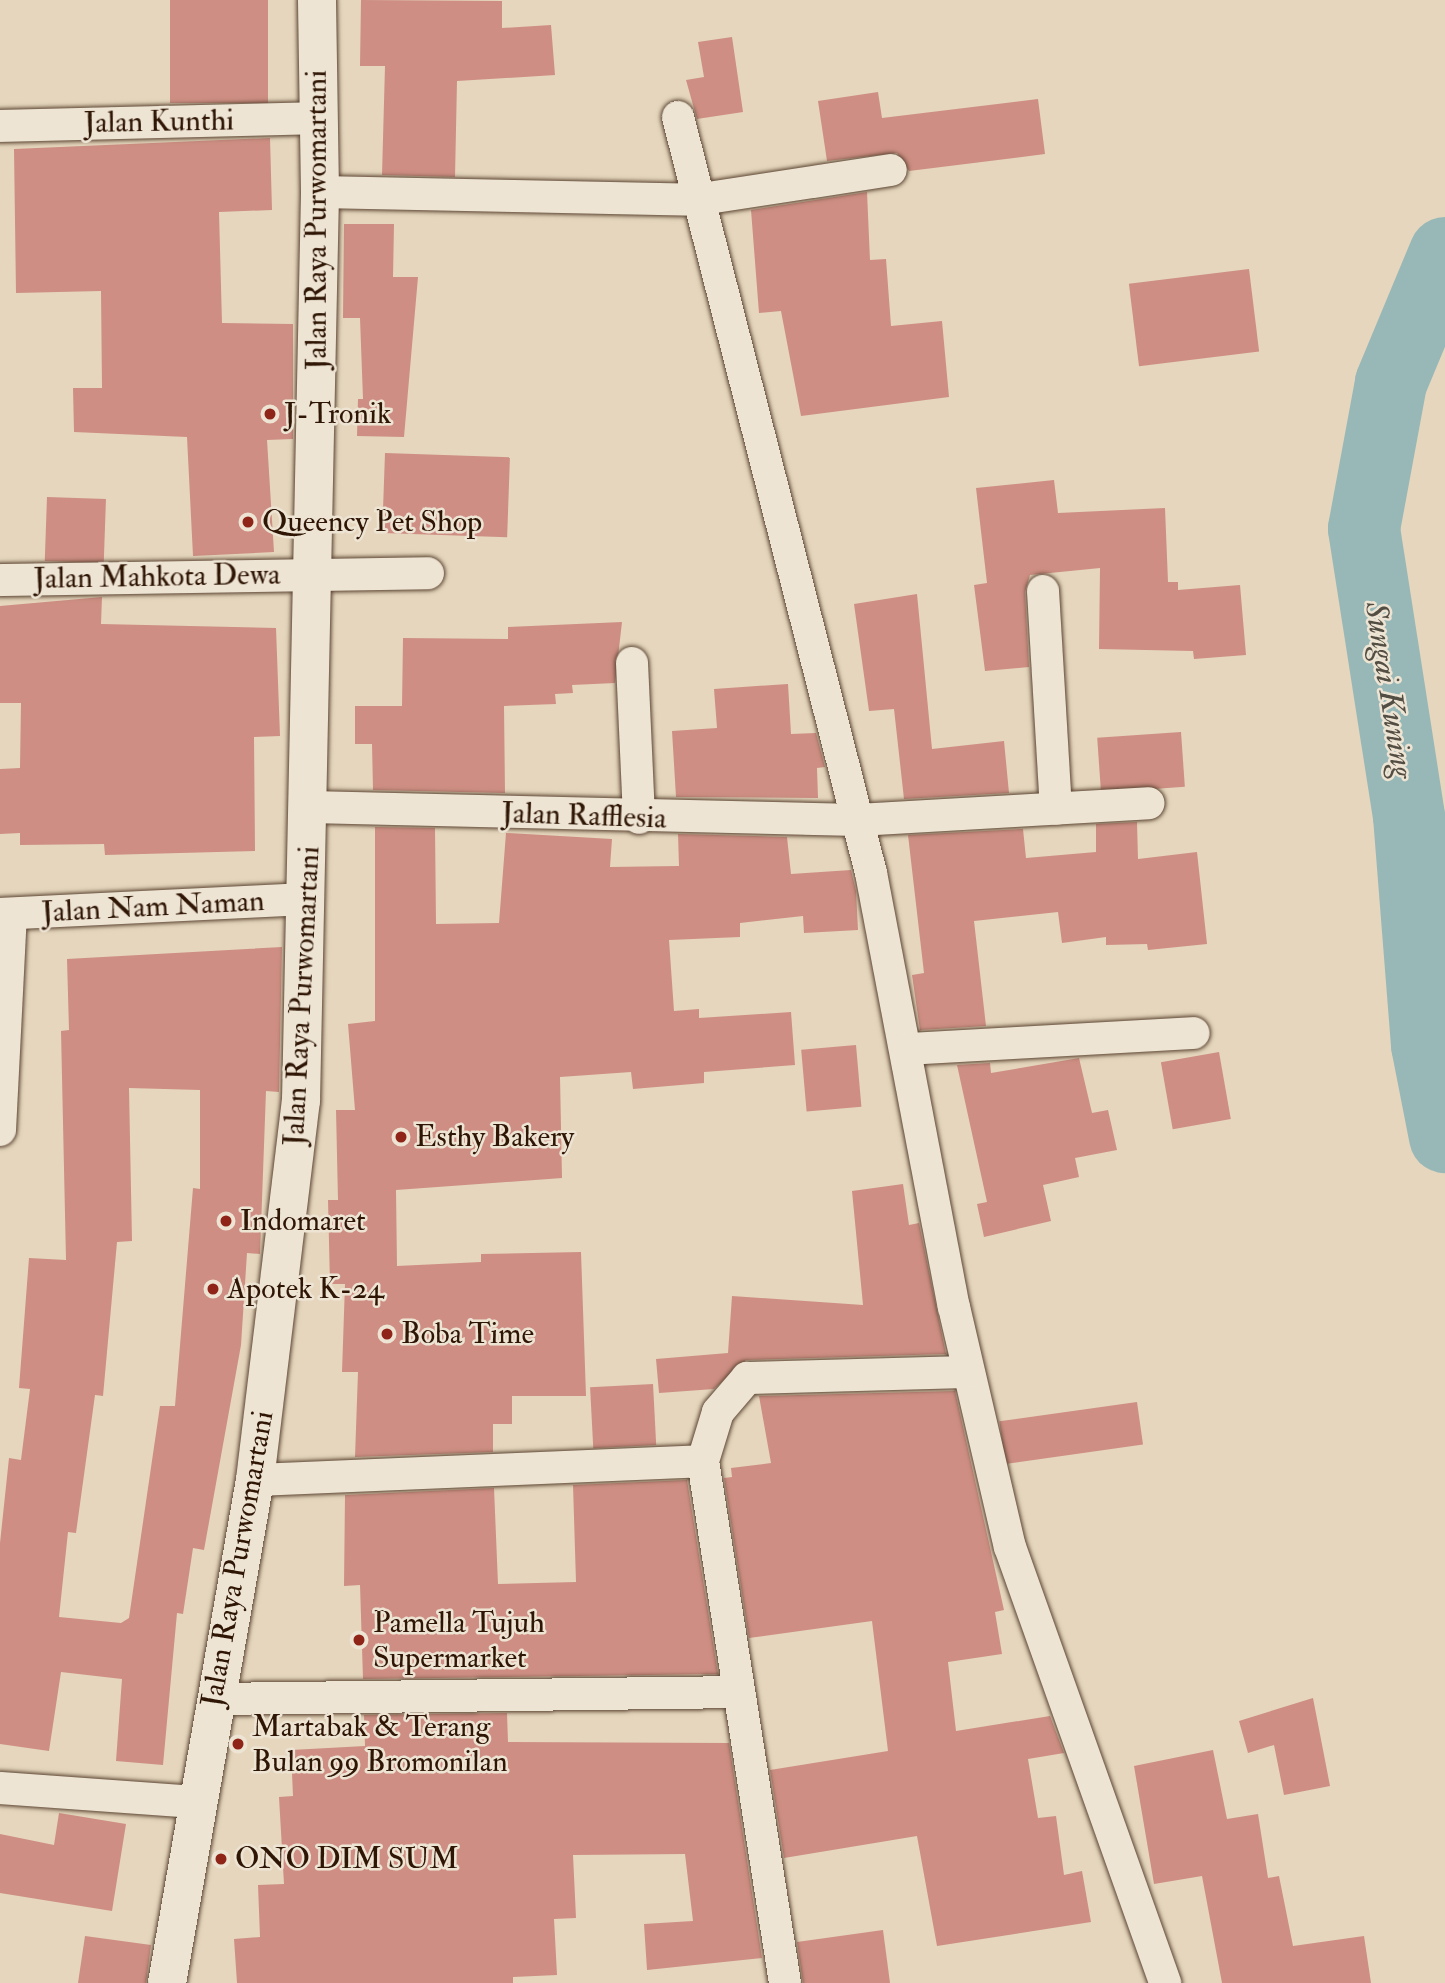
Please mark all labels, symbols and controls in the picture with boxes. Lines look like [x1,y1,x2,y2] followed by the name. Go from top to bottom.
[299,70,335,370] street label: Jalan Raya Purwomartani
[84,103,234,141] street label: Jalan Kunthi
[284,396,391,432] place label: J-Tronik
[262,406,278,422] marker: J-Tronik
[262,504,482,540] place label: Queency Pet Shop
[240,514,256,530] marker: Queency Pet Shop
[33,557,281,597] street label: Jalan Mahkota Dewa
[1356,599,1422,781] water label: Sungai Kuning
[501,795,667,837] street label: Jalan Rafflesia
[276,845,328,1147] street label: Jalan Raya Purwomartani
[41,883,265,931] street label: Jalan Nam Naman
[415,1119,574,1155] place label: Esthy Bakery
[393,1129,409,1145] marker: Esthy Bakery
[240,1203,366,1239] place label: Indomaret
[218,1213,234,1229] marker: Indomaret
[227,1271,384,1307] place label: Apotek K-24
[205,1281,221,1297] marker: Apotek K-24
[401,1316,534,1352] place label: Boba Time
[379,1326,395,1342] marker: Boba Time
[194,1408,282,1710] street label: Jalan Raya Purwomartani
[373,1605,545,1676] place label: Pamella Tujuh Supermarket
[351,1632,367,1648] marker: Pamella Tujuh Supermarket
[252,1709,508,1780] place label: Martabak & Terang Bulan 99 Bromonilan
[230,1736,246,1752] marker: Martabak & Terang Bulan 99 Bromonilan
[235,1841,459,1877] place label: ONO DIM SUM
[213,1851,229,1867] marker: ONO DIM SUM

